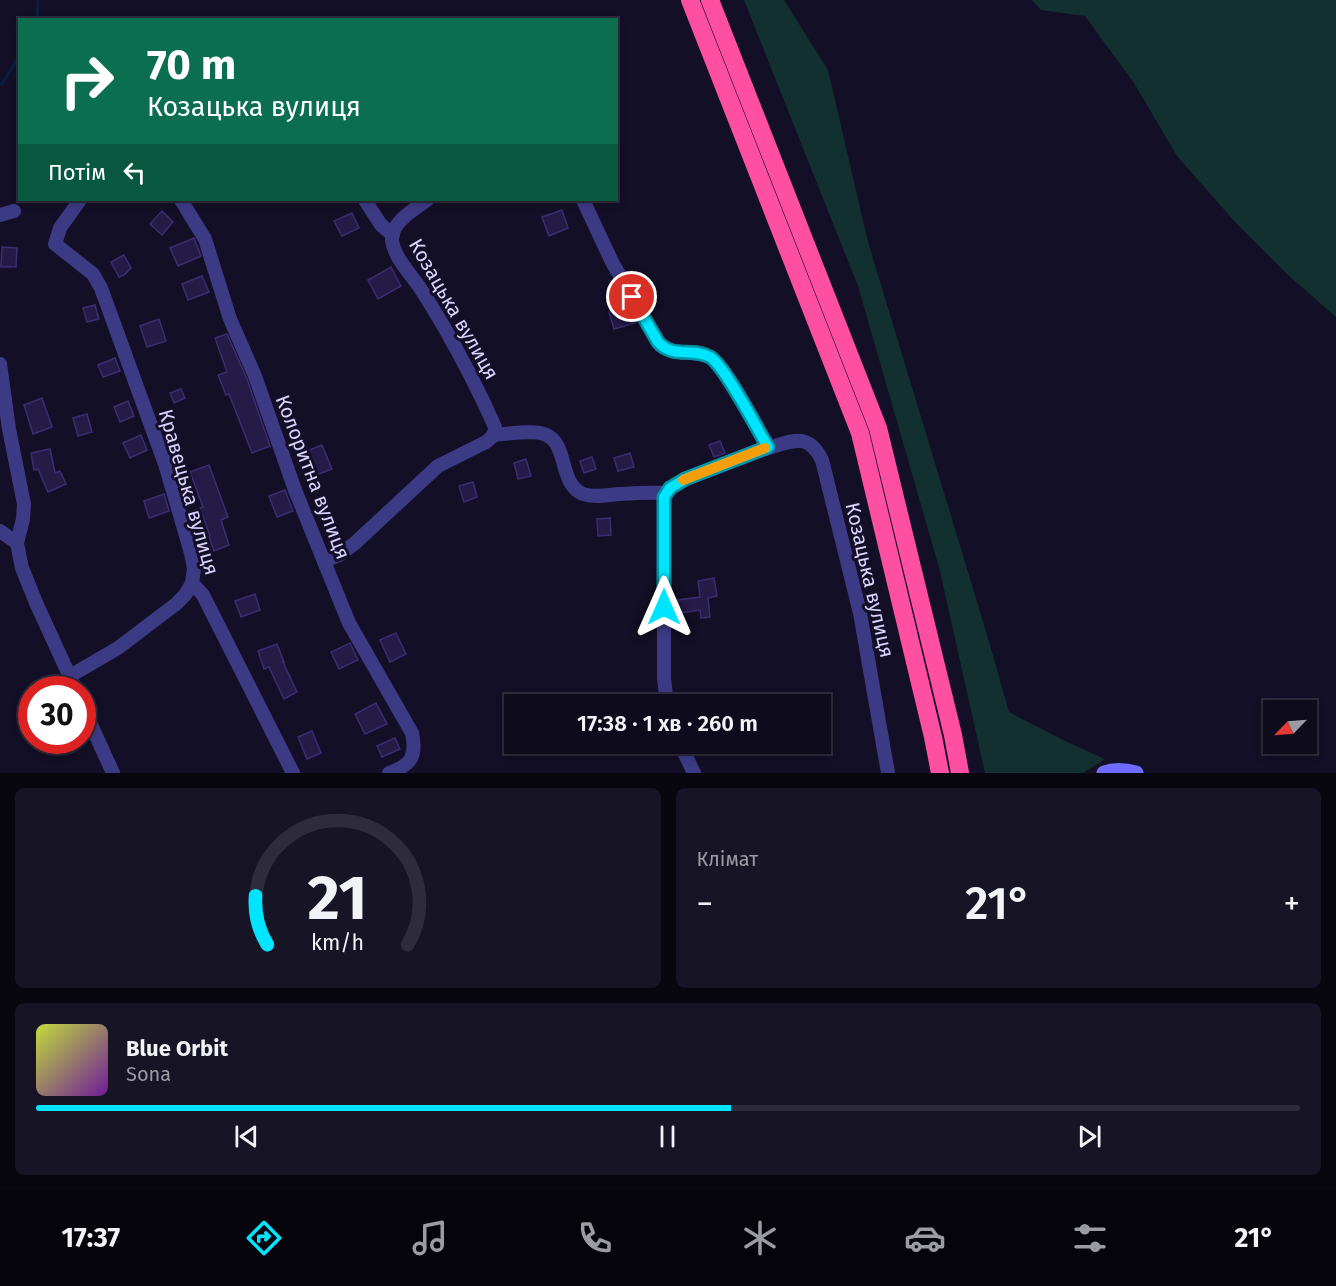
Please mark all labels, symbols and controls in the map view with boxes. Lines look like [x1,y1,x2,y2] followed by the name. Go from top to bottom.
[147,40,236,90] text: 70 m
[48,42,126,120] icon: right
[147,91,361,123] text: Козацька вулиця
[118,156,151,189] icon: left
[48,159,106,186] text: Потім
[404,234,504,384] street label: Козацька вулиця
[606,271,657,322] pin
[615,280,648,313] icon: arrive
[271,391,355,563] street label: Колоритна вулиця
[154,406,224,578] street label: Кравецька вулиця
[840,500,900,660] street label: Козацька вулиця
[632,575,696,639] position arrow
[18,676,96,754] speed limit sign: 30
[1263,700,1317,754] north arrow
[1263,700,1317,754] map controls
[577,710,758,737] text: 17:38 · 1 хв · 260 m
[697,847,758,871] text: Клімат
[308,861,368,936] text: 21
[965,877,1031,931] text: 21°
[697,884,713,924] text: −
[1284,884,1300,924] text: +
[311,930,364,956] text: km/h
[126,1035,228,1062] text: Blue Orbit
[126,1062,171,1086] text: Sona
[230,1120,263,1153] icon: previous
[651,1120,684,1153] icon: pause
[1073,1120,1106,1153] icon: next
[243,1217,285,1259] icon: directions
[409,1217,451,1259] icon: music
[574,1217,616,1259] icon: phone
[739,1217,781,1259] icon: climate
[904,1217,946,1259] icon: car
[1069,1217,1111,1259] icon: filters
[62,1222,120,1254] text: 17:37
[1234,1222,1274,1254] text: 21°

